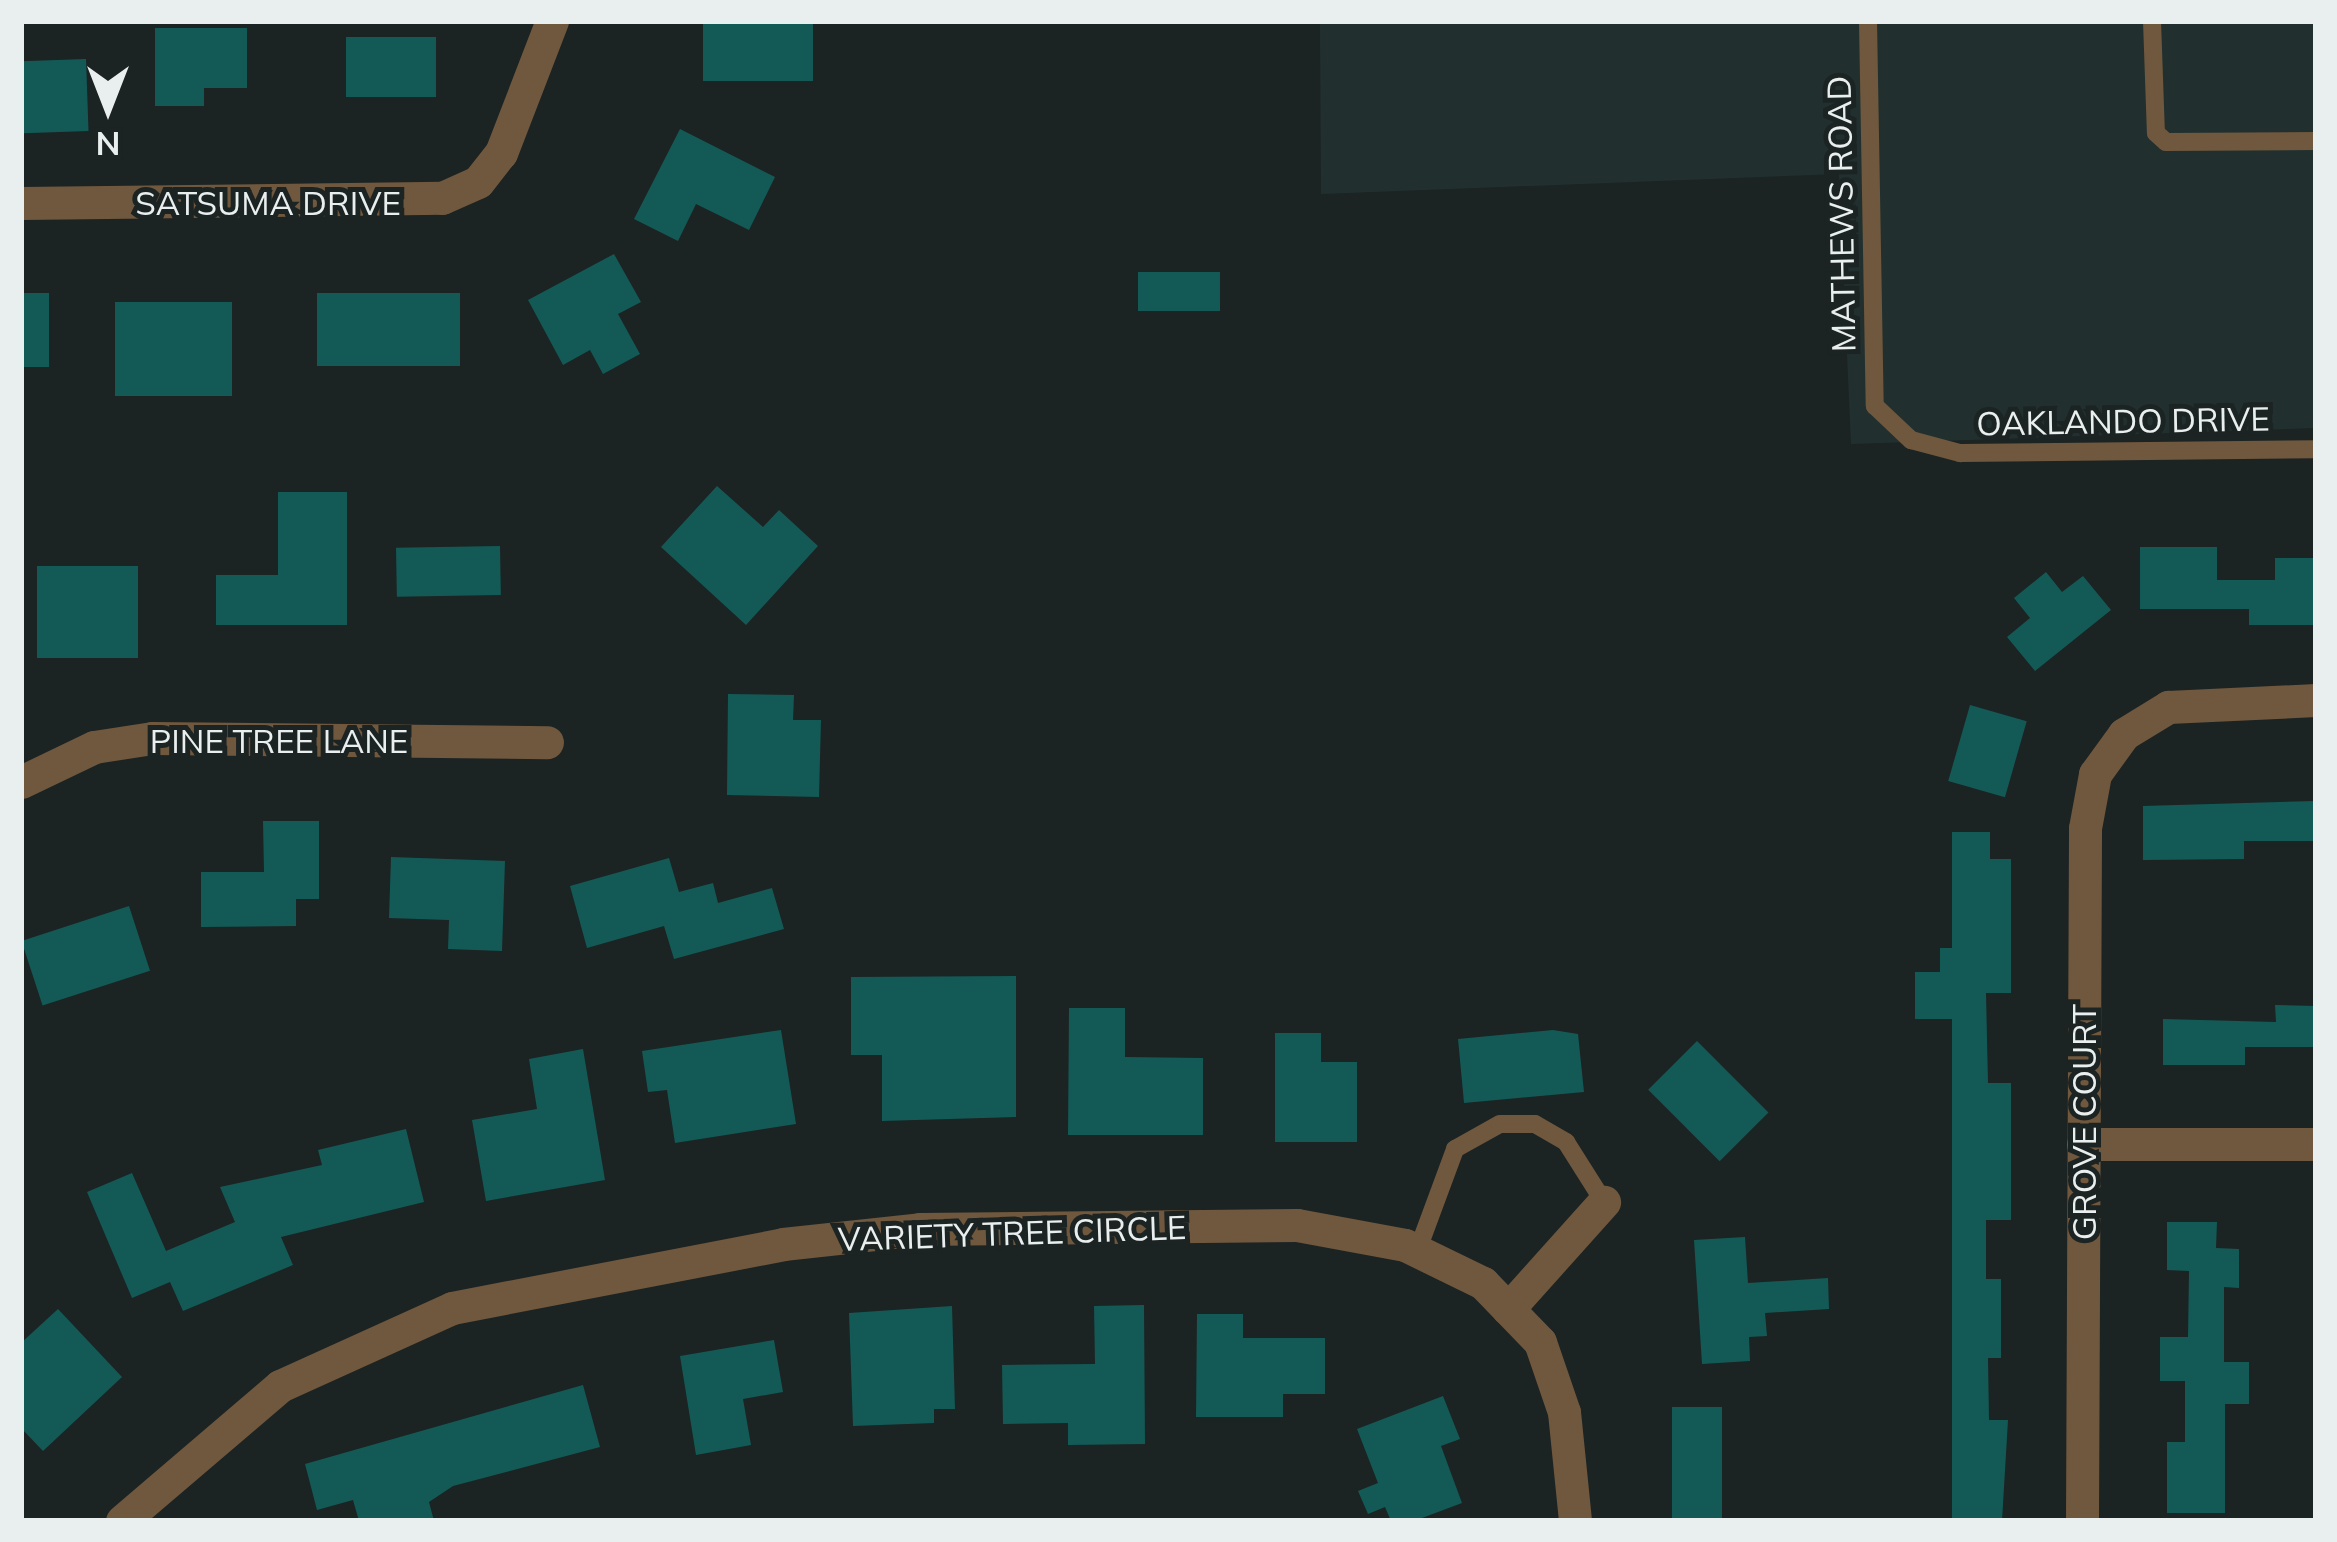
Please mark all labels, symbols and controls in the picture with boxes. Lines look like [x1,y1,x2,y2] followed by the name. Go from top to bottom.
[48,48,168,168] north arrow
[1819,75,1863,353] street label: MATHEWS ROAD
[96,124,120,165] text: N
[135,183,401,223] street label: SATSUMA DRIVE
[1976,399,2270,443] street label: OAKLANDO DRIVE
[150,721,408,761] street label: PINE TREE LANE
[2064,1004,2104,1240] street label: GROVE COURT
[837,1207,1187,1259] street label: VARIETY TREE CIRCLE

